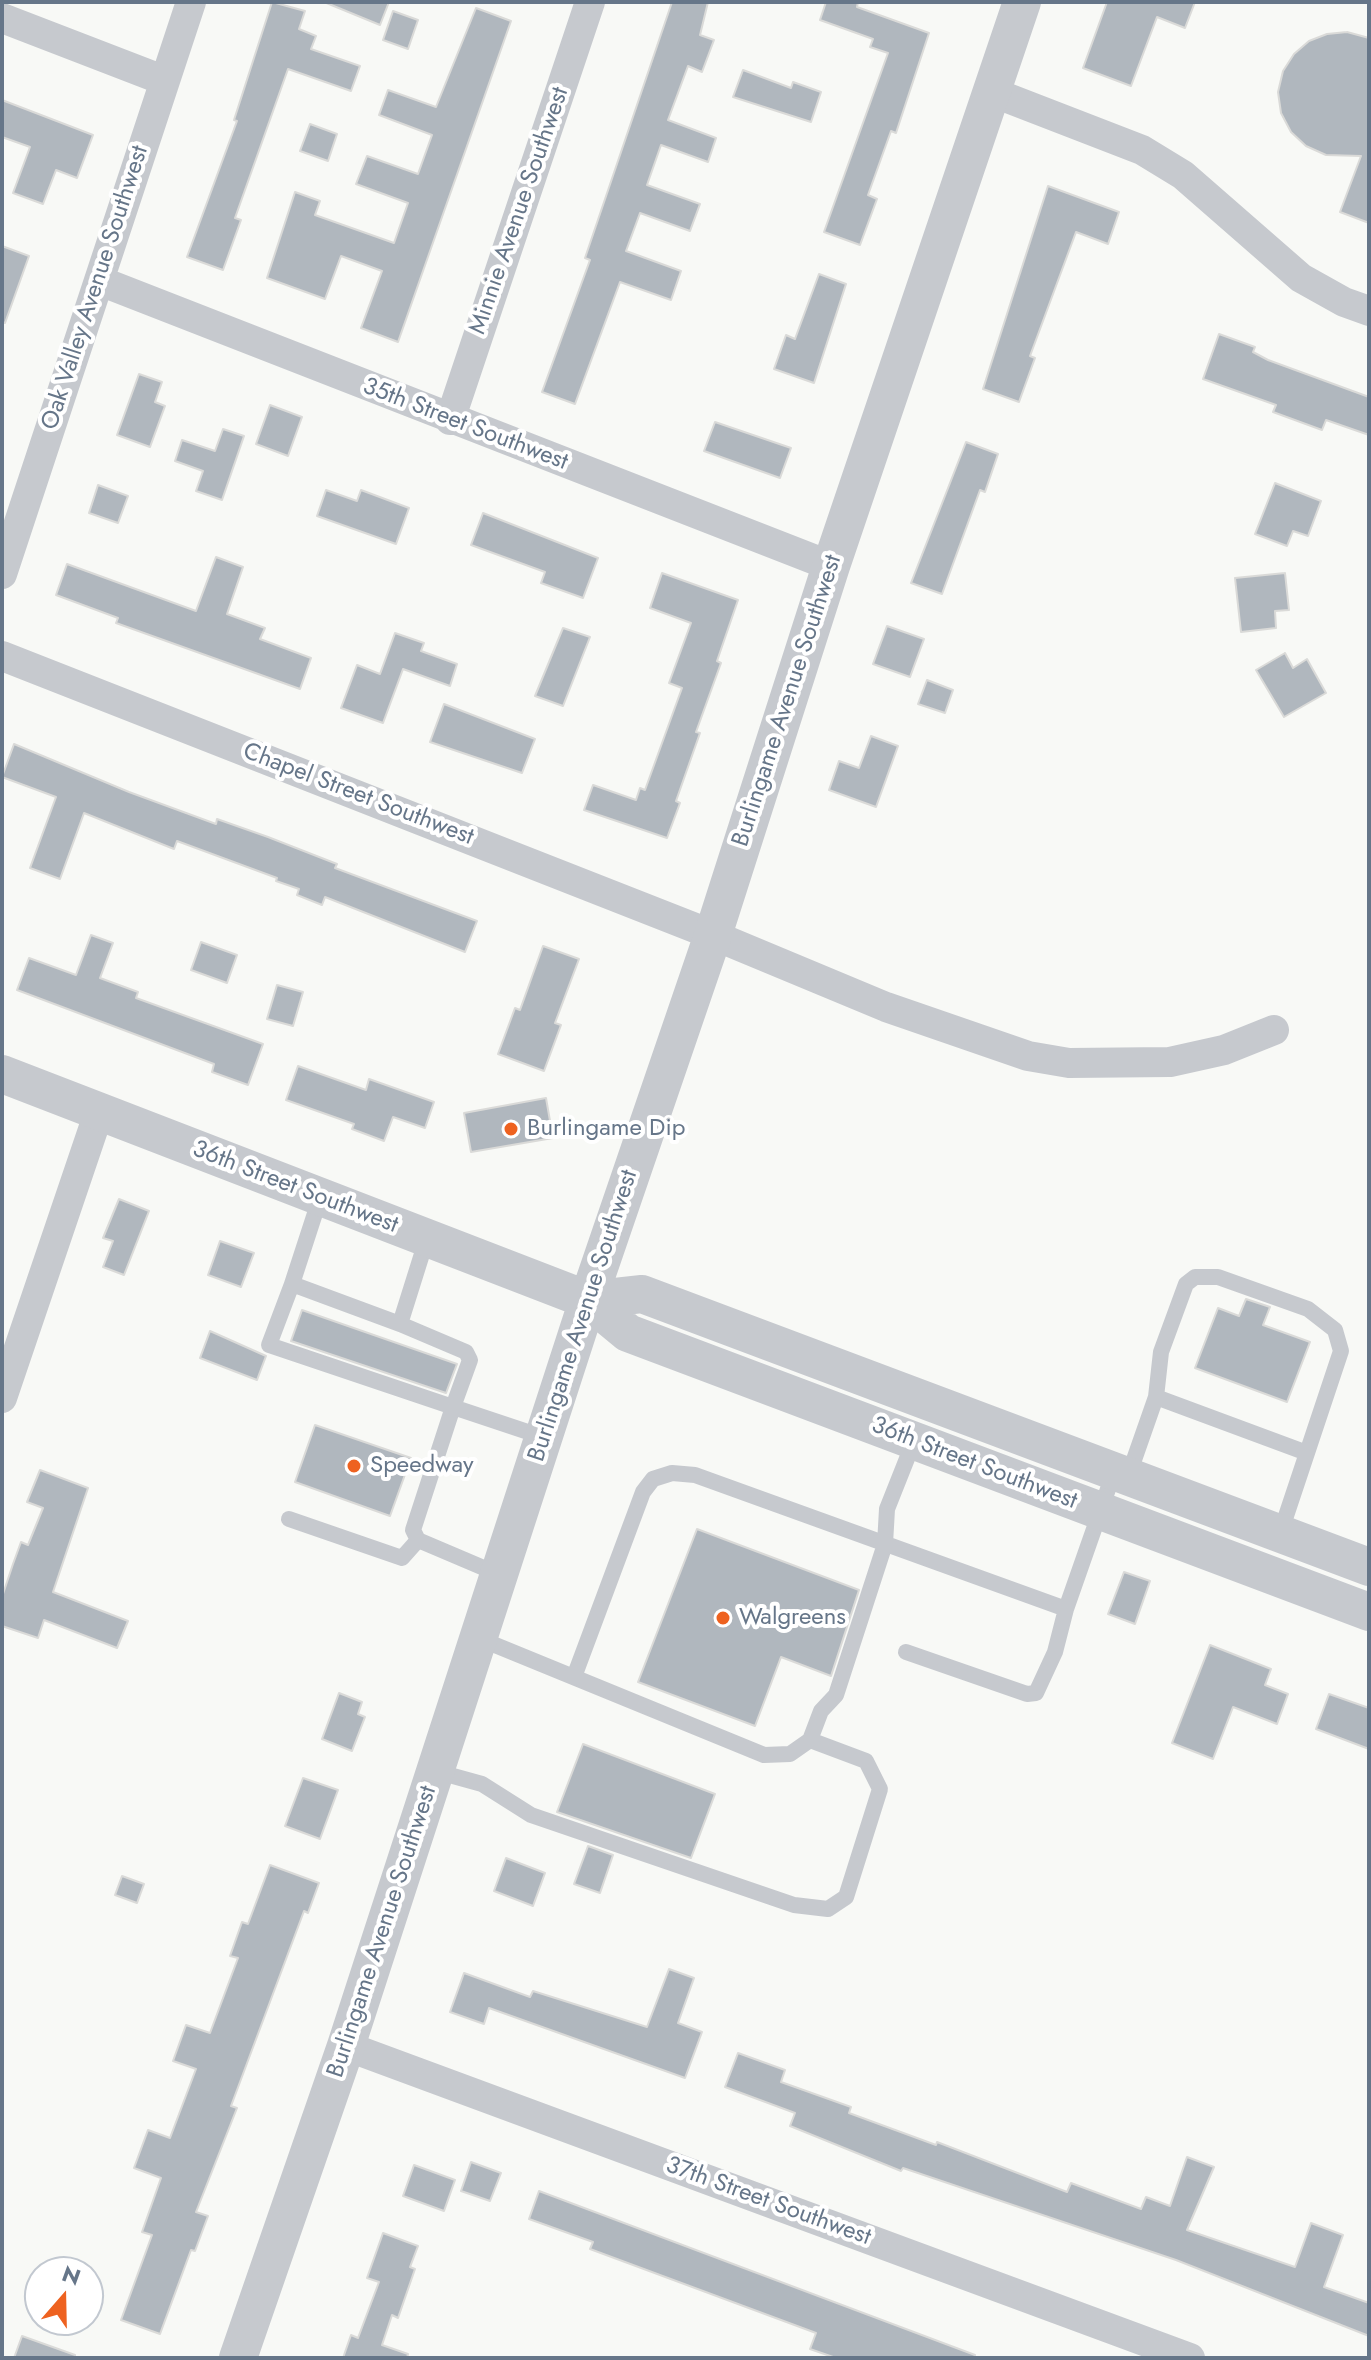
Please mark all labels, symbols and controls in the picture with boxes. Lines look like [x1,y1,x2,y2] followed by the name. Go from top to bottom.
[464,84,576,338] street label: Minnie Avenue Southwest
[36,142,156,434] street label: Oak Valley Avenue Southwest
[358,373,572,477] street label: 35th Street Southwest
[727,552,849,850] street label: Burlingame Avenue Southwest
[239,738,477,852] street label: Chapel Street Southwest
[527,1115,685,1143] place label: Burlingame Dip
[502,1120,520,1138] marker: Burlingame Dip
[188,1136,402,1240] street label: 36th Street Southwest
[523,1167,645,1465] street label: Burlingame Avenue Southwest
[867,1412,1081,1516] street label: 36th Street Southwest
[370,1452,474,1480] place label: Speedway
[345,1457,363,1475] marker: Speedway
[739,1604,846,1632] place label: Walgreens
[714,1609,732,1627] marker: Walgreens
[322,1783,444,2081] street label: Burlingame Avenue Southwest
[661,2151,875,2253] street label: 37th Street Southwest
[24,2256,104,2336] north arrow
[58,2257,85,2293] text: N

